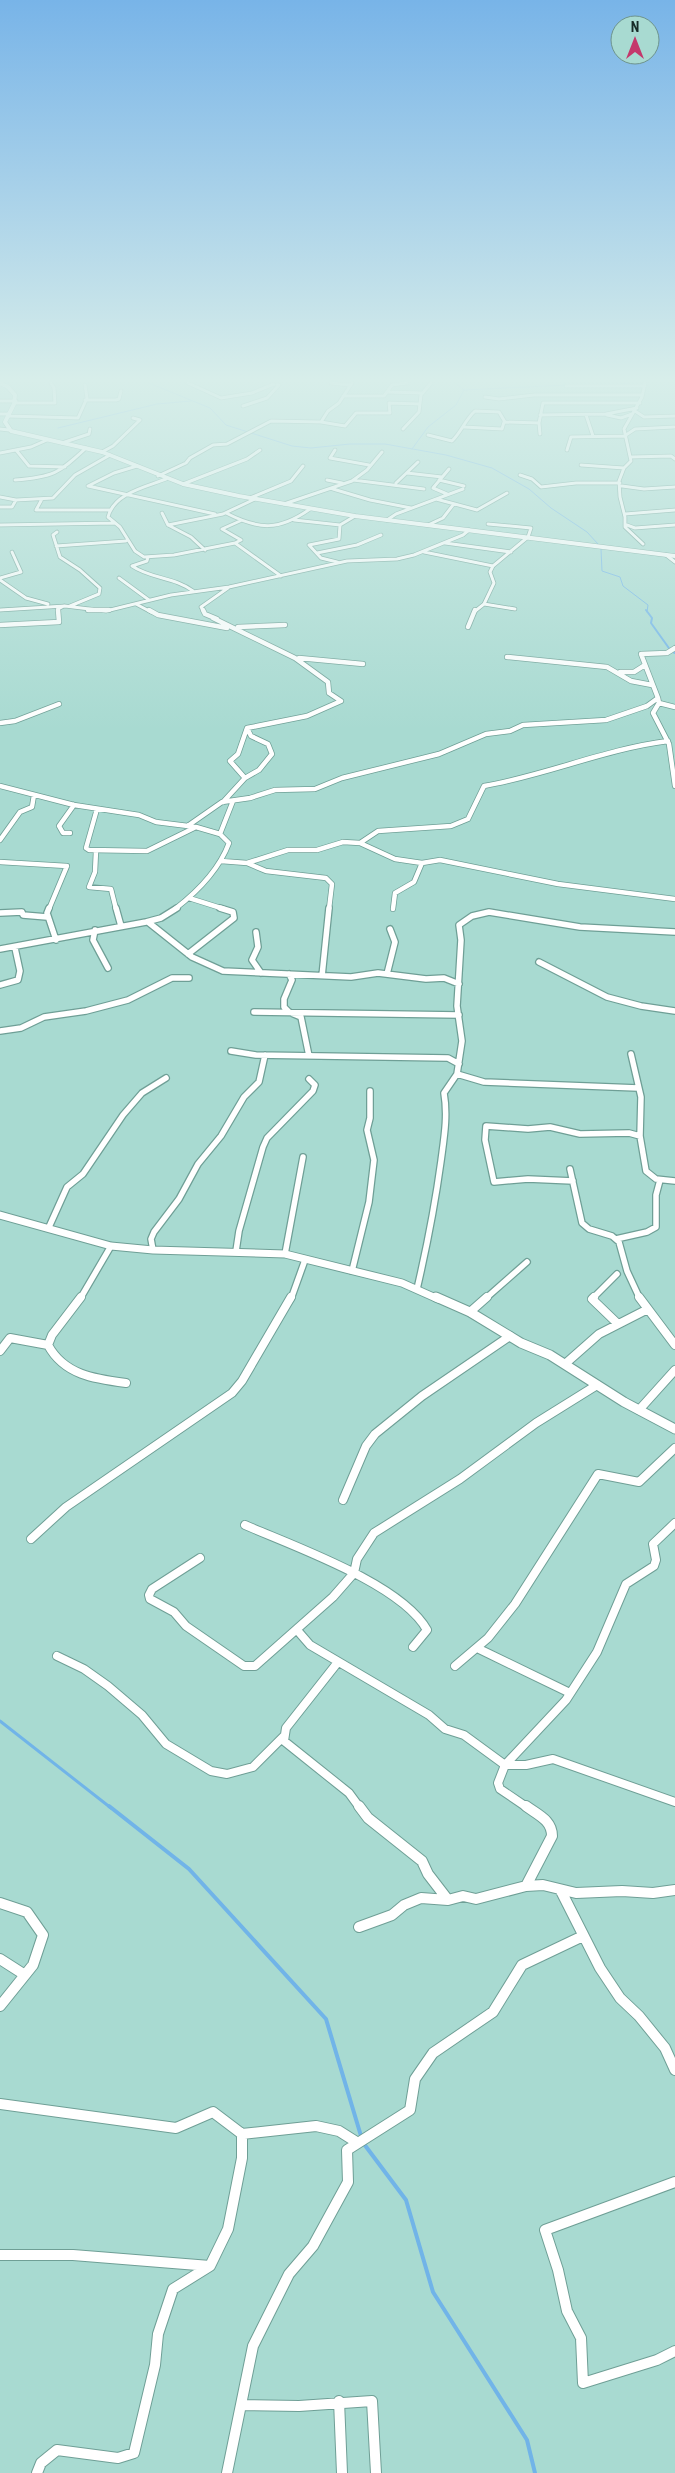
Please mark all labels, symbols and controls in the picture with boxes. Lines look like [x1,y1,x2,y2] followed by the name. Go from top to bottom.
[610,15,660,65] north arrow
[631,19,639,35] text: N

